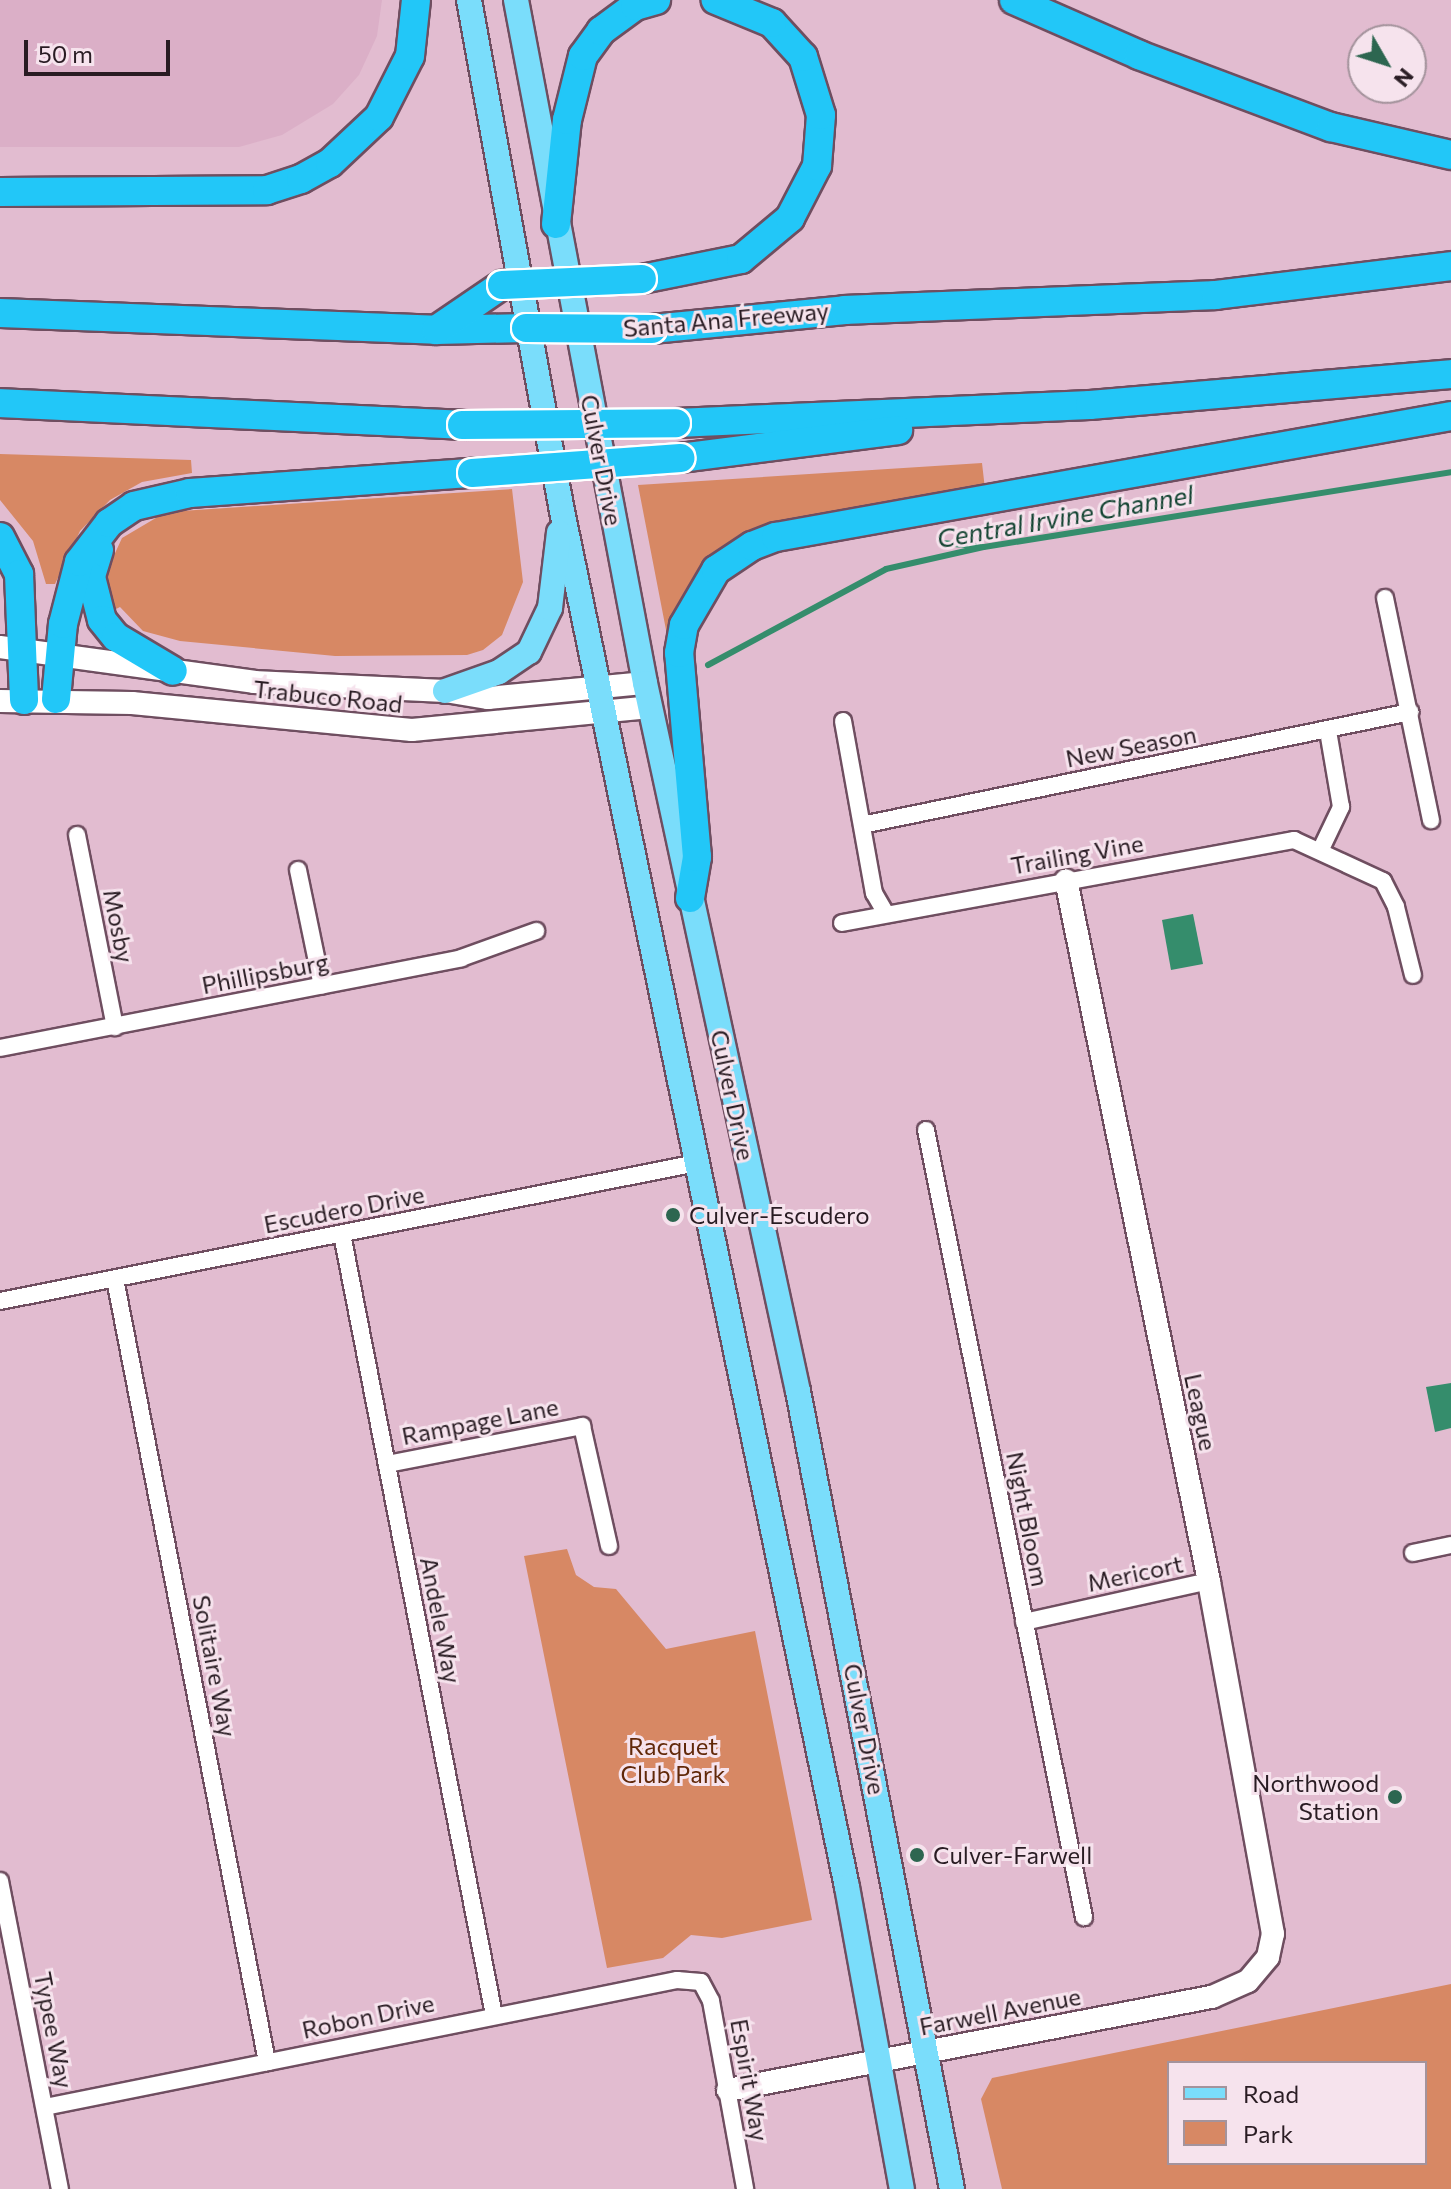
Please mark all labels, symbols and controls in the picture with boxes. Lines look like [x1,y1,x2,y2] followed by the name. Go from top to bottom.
[28,24,174,74] scale bar
[1347,24,1427,104] north arrow
[38,39,93,68] text: 50 m
[1389,63,1420,93] text: N
[622,296,830,342] street label: Santa Ana Freeway
[575,392,629,528] street label: Culver Drive
[934,478,1196,554] water label: Central Irvine Channel
[252,674,404,718] street label: Trabuco Road
[1063,719,1199,773] street label: New Season
[1008,828,1146,880] street label: Trailing Vine
[98,887,140,965] street label: Mosby
[199,947,331,999] street label: Phillipsburg
[705,1027,761,1163] street label: Culver Drive
[261,1179,427,1239] street label: Escudero Drive
[689,1201,870,1229] place label: Culver-Escudero
[664,1206,682,1224] marker: Culver-Escudero
[1179,1371,1223,1453] street label: League
[399,1392,561,1450] street label: Rampage Lane
[1001,1449,1055,1589] street label: Night Bloom
[1085,1549,1185,1597] street label: Mericort
[415,1554,467,1686] street label: Andele Way
[187,1593,243,1739] street label: Solitaire Way
[838,1661,892,1797] street label: Culver Drive
[621,1732,725,1788] park label: Racquet Club Park
[1252,1769,1379,1825] place label: Northwood Station
[1386,1788,1404,1806] marker: Northwood Station
[933,1841,1092,1869] place label: Culver-Farwell
[908,1846,926,1864] marker: Culver-Farwell
[29,1969,79,2091] street label: Typee Way
[917,1981,1083,2041] street label: Farwell Avenue
[299,1988,437,2044] street label: Robon Drive
[725,2017,775,2143] street label: Espirit Way
[1167,2061,1427,2165] legend
[1243,2079,1299,2108] text: Road
[1243,2119,1293,2148] text: Park

